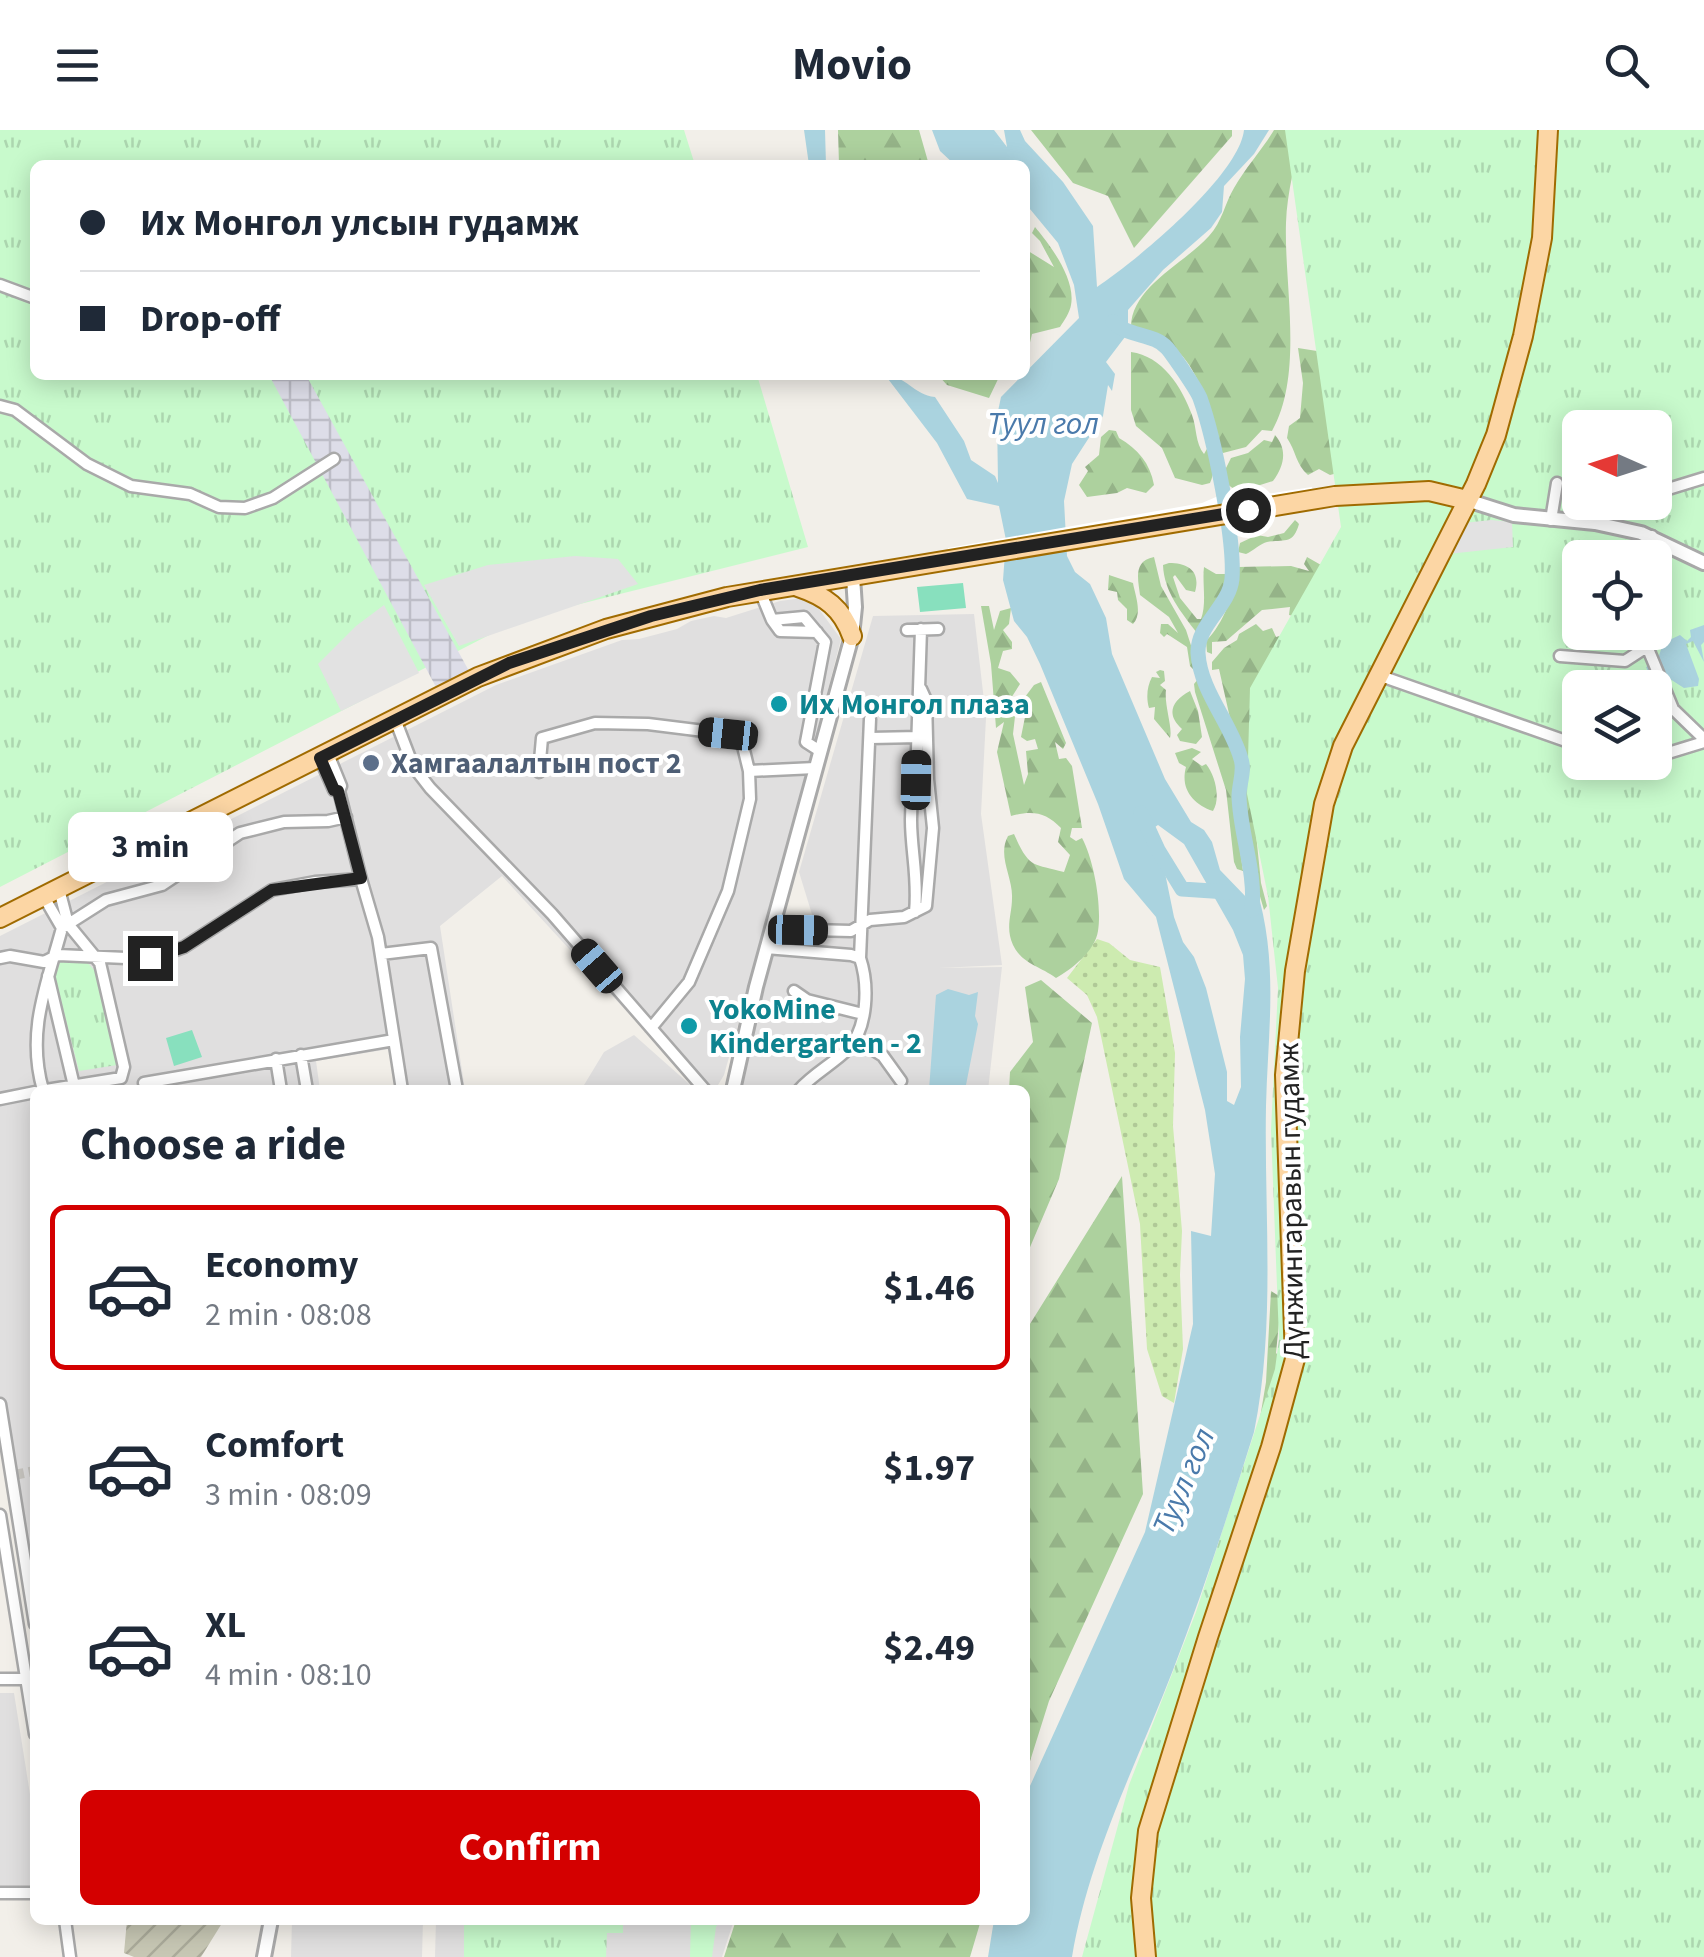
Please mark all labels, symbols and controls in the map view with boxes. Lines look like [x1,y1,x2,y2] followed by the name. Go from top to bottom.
[792,33,912,97] text: Movio
[50,38,105,93] icon: menu
[1599,38,1654,93] icon: search
[140,196,579,250] text: Их Монгол улсын гудамж
[140,292,280,346] text: Drop-off
[987,401,1099,447] water label: Туул гол
[1562,410,1672,520] north arrow
[1562,410,1672,780] map controls
[1226,488,1271,533] route start
[1562,540,1672,650] button: locate
[1562,670,1672,780] button: layers
[799,683,1030,726] place label: Их Монгол плаза
[768,693,790,715] marker: Их Монгол плаза
[697,716,759,752] car
[391,742,682,785] place label: Хамгаалалтын пост 2
[900,750,932,810] car
[360,752,382,774] marker: Хамгаалалтын пост 2
[68,813,232,883] callout: 3 min
[112,824,189,870] text: 3 min
[768,914,828,946] car
[566,934,628,998] car
[128,936,173,981] route end
[708,988,922,1065] place label: YokoMine Kindergarten - 2
[678,1015,700,1037] marker: YokoMine Kindergarten - 2
[1267,1042,1316,1360] street label: Дүнжингаравын гудамж
[80,1113,346,1177] text: Choose a ride
[205,1238,358,1292] text: Economy
[85,1243,175,1333] icon: car
[883,1261,975,1315] text: $1.46
[205,1292,372,1338] text: 2 min · 08:08
[205,1418,344,1472] text: Comfort
[1141,1421,1227,1542] water label: Туул гол
[85,1423,175,1513] icon: car
[883,1441,975,1495] text: $1.97
[205,1472,372,1518] text: 3 min · 08:09
[205,1598,246,1652] text: XL
[85,1603,175,1693] icon: car
[883,1621,975,1675] text: $2.49
[205,1652,372,1698] text: 4 min · 08:10
[80,1790,980,1905] button: Confirm

